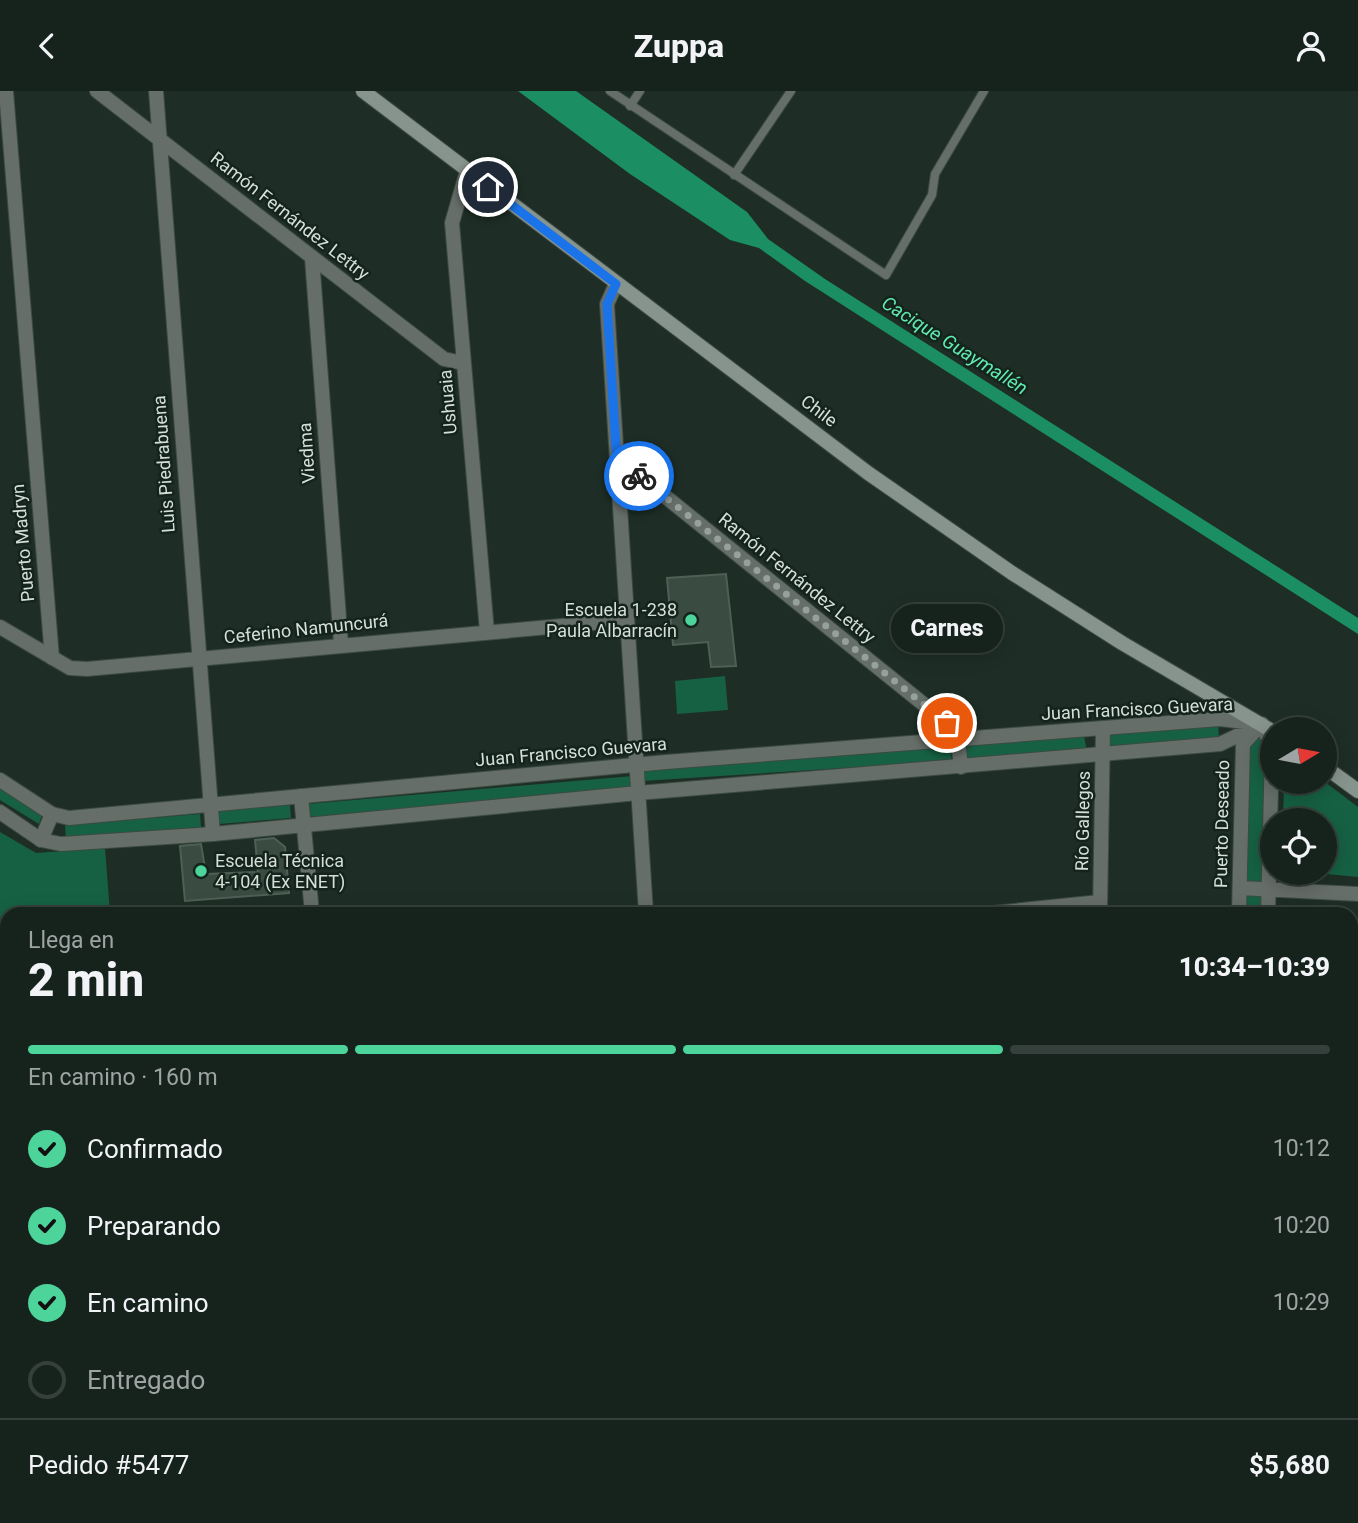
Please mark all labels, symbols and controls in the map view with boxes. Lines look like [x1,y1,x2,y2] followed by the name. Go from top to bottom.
[28,27,66,65] icon: back
[634,27,724,65] text: Zuppa
[1292,27,1330,65] icon: person
[207,147,374,284] street label: Ramón Fernández Lettry
[458,157,518,217] pin
[469,168,507,206] icon: home
[878,291,1032,400] water label: Cacique Guaymallén
[434,369,461,435] street label: Ushuaia
[797,390,842,431] street label: Chile
[148,395,179,533] street label: Luis Piedrabuena
[294,422,319,484] street label: Viedma
[604,441,674,511] courier
[620,457,658,495] icon: bike
[7,483,38,603] street label: Puerto Madryn
[715,508,880,648] street label: Ramón Fernández Lettry
[546,599,677,641] place label: Escuela 1-238 Paula Albarracín
[891,604,1003,653] callout: Carnes
[223,609,389,648] street label: Ceferino Namuncurá
[683,612,699,628] marker: Escuela 1-238 Paula Albarracín
[910,615,984,642] text: Carnes
[917,693,977,753] pin
[1041,693,1233,724] street label: Juan Francisco Guevara
[928,704,966,742] icon: bag
[1260,717,1337,795] north arrow
[1260,717,1337,885] map controls
[474,733,668,770] street label: Juan Francisco Guevara
[1210,760,1233,888] street label: Puerto Deseado
[1071,771,1094,871] street label: Río Gallegos
[1260,808,1337,885] button: locate
[215,850,345,893] place label: Escuela Técnica 4-104 (Ex ENET)
[193,863,209,879] marker: Escuela Técnica 4-104 (Ex ENET)
[28,927,114,954] text: Llega en
[1179,952,1330,982] text: 10:34–10:39
[28,953,144,1007] text: 2 min
[28,1064,218,1091] text: En camino · 160 m
[28,1130,66,1168] icon: check
[87,1134,223,1164] text: Confirmado
[1273,1135,1330,1162] text: 10:12
[28,1207,66,1245] icon: check
[87,1211,221,1241] text: Preparando
[1273,1212,1330,1239] text: 10:20
[28,1284,66,1322] icon: check
[87,1288,209,1318] text: En camino
[1273,1289,1330,1316] text: 10:29
[87,1365,205,1395] text: Entregado
[28,1450,189,1480] text: Pedido #5477
[1249,1450,1330,1480] text: $5,680

